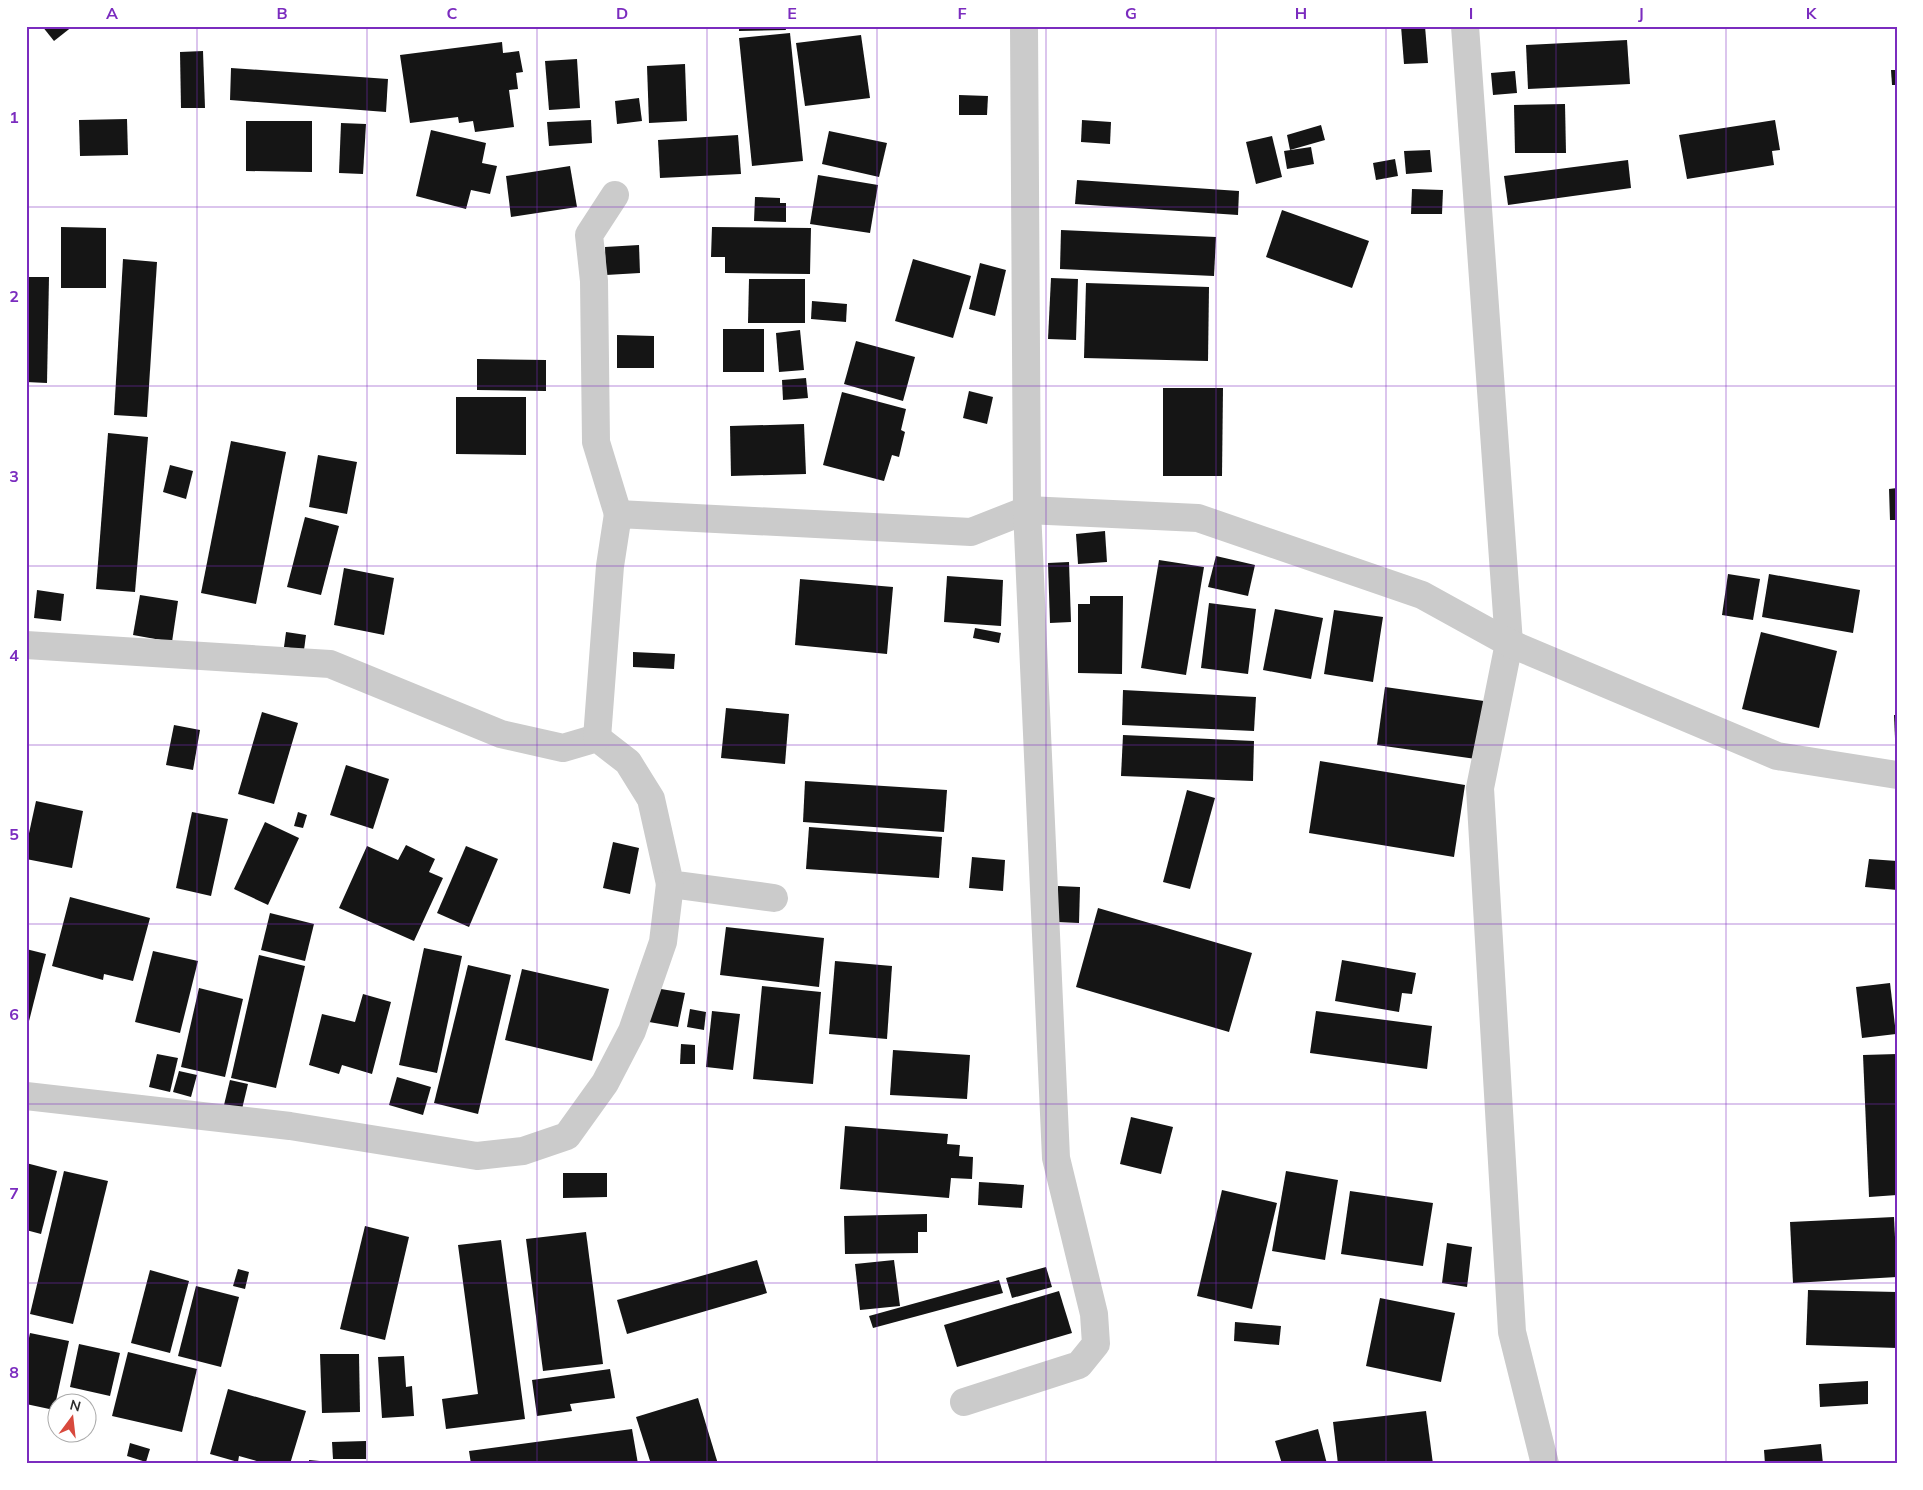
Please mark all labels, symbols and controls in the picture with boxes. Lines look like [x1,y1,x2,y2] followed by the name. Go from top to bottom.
[106,3,118,23] text: A
[276,3,288,23] text: B
[447,3,458,23] text: C
[616,3,628,23] text: D
[787,3,797,23] text: E
[957,3,967,23] text: F
[1125,3,1137,23] text: G
[1295,3,1307,23] text: H
[1469,3,1473,23] text: I
[1638,3,1644,23] text: J
[1806,3,1818,23] text: K
[9,107,19,127] text: 1
[9,286,19,306] text: 2
[9,466,19,486] text: 3
[9,645,19,665] text: 4
[9,824,19,844] text: 5
[9,1004,19,1024] text: 6
[9,1183,19,1203] text: 7
[9,1362,19,1382] text: 8
[48,1392,98,1442] north arrow
[68,1395,83,1416] text: N

